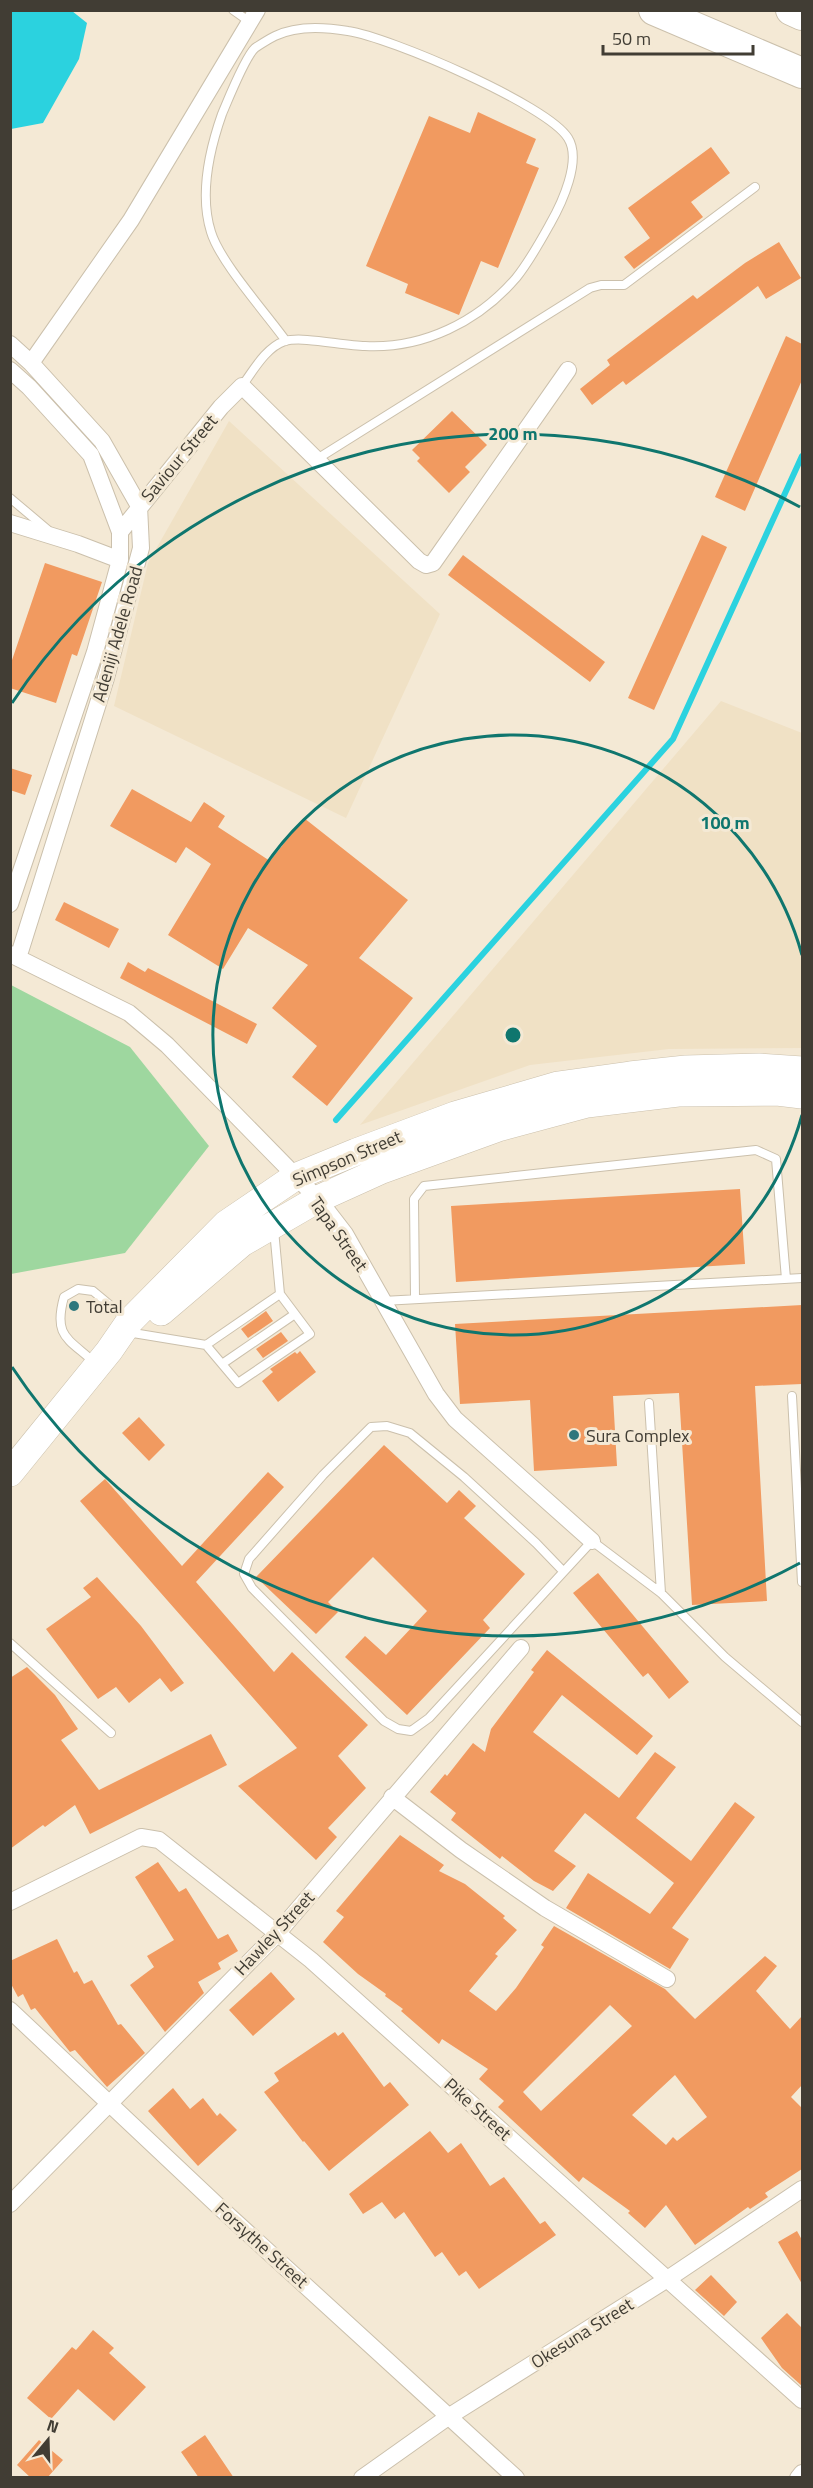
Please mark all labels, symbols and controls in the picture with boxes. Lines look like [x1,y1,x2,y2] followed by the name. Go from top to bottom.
[603,18,753,56] scale bar
[612,25,651,52] text: 50 m
[134,408,224,508] street label: Saviour Street
[488,420,538,447] text: 200 m
[85,563,149,705] street label: Adeniji Adele Road
[700,809,750,836] text: 100 m
[503,1025,523,1045] centre of rings
[288,1123,406,1193] street label: Simpson Street
[303,1191,375,1277] street label: Tapa Street
[86,1293,123,1320] place label: Total
[67,1299,81,1313] marker: Total
[586,1422,689,1449] place label: Sura Complex
[567,1428,581,1442] marker: Sura Complex
[228,1884,321,1981] street label: Hawley Street
[438,2071,518,2147] street label: Pike Street
[209,2196,315,2295] street label: Forsythe Street
[526,2290,639,2375] street label: Okesuna Street
[18,2410,78,2470] north arrow
[44,2413,62,2439] text: N

